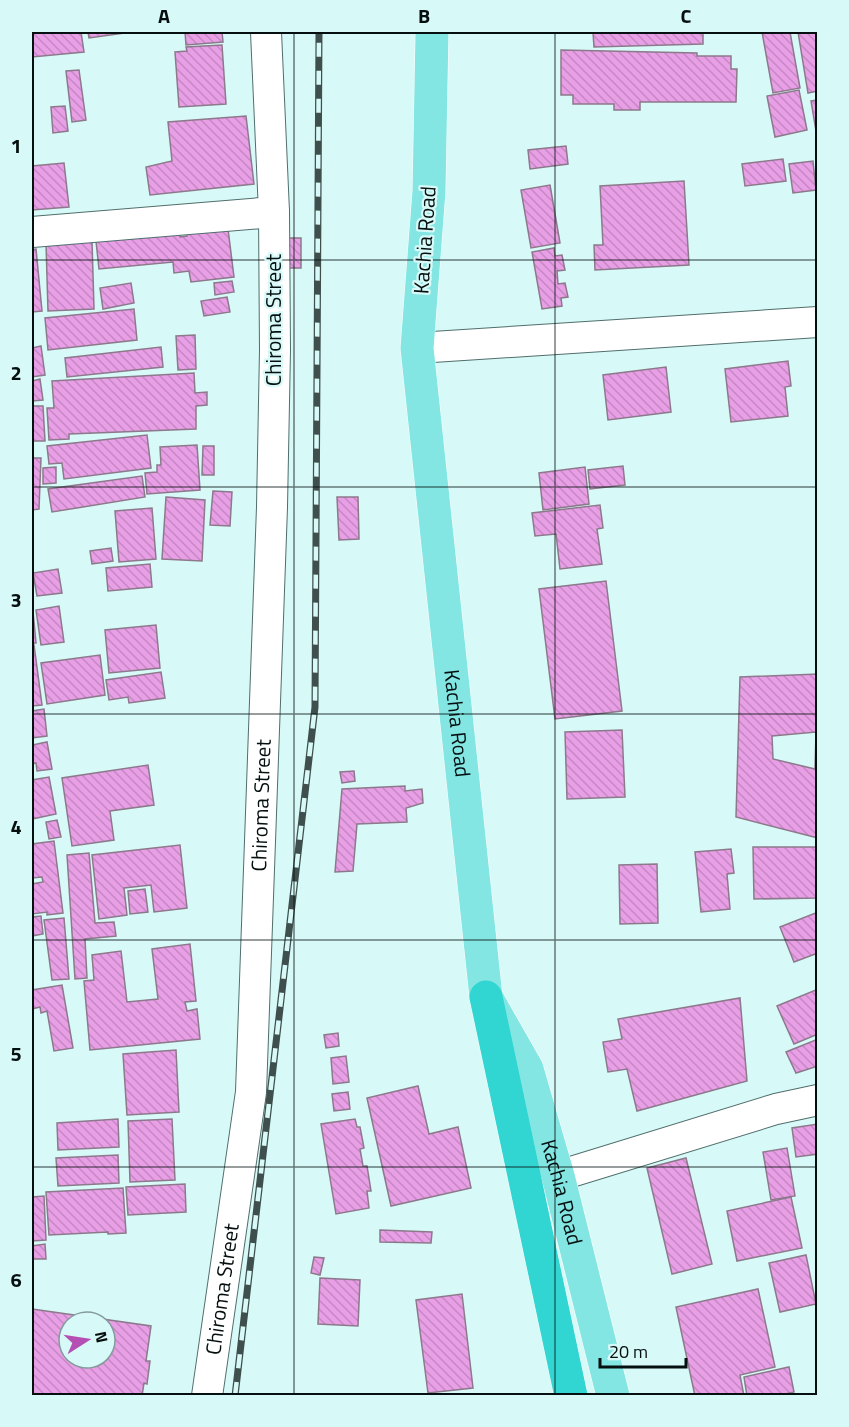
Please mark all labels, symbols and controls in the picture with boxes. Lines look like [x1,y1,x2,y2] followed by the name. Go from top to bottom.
[158,0,170,31] text: A
[418,0,430,31] text: B
[681,0,692,31] text: C
[10,130,22,161] text: 1
[404,185,444,295] street label: Kachia Road
[257,253,289,386] street label: Chiroma Street
[10,357,22,388] text: 2
[10,584,22,615] text: 3
[436,668,480,779] street label: Kachia Road
[242,738,279,872] street label: Chiroma Street
[10,811,22,842] text: 4
[10,1038,22,1069] text: 5
[533,1135,592,1248] street label: Kachia Road
[196,1221,247,1357] street label: Chiroma Street
[10,1264,22,1295] text: 6
[57,1310,117,1370] north arrow
[89,1329,115,1345] text: N
[600,1331,686,1369] scale bar
[609,1338,648,1365] text: 20 m

